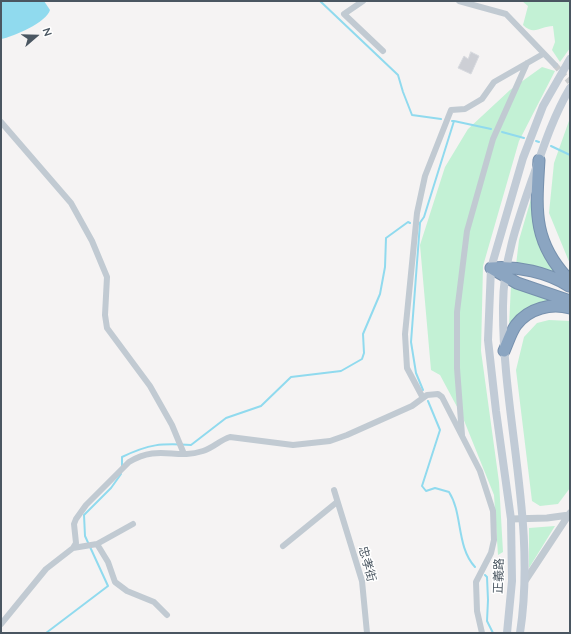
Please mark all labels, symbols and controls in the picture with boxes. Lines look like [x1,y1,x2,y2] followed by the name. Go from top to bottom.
[16,16,56,56] north arrow
[39,26,55,38] text: N
[355,545,379,583] street label: 忠孝街
[491,558,507,594] street label: 正義路

